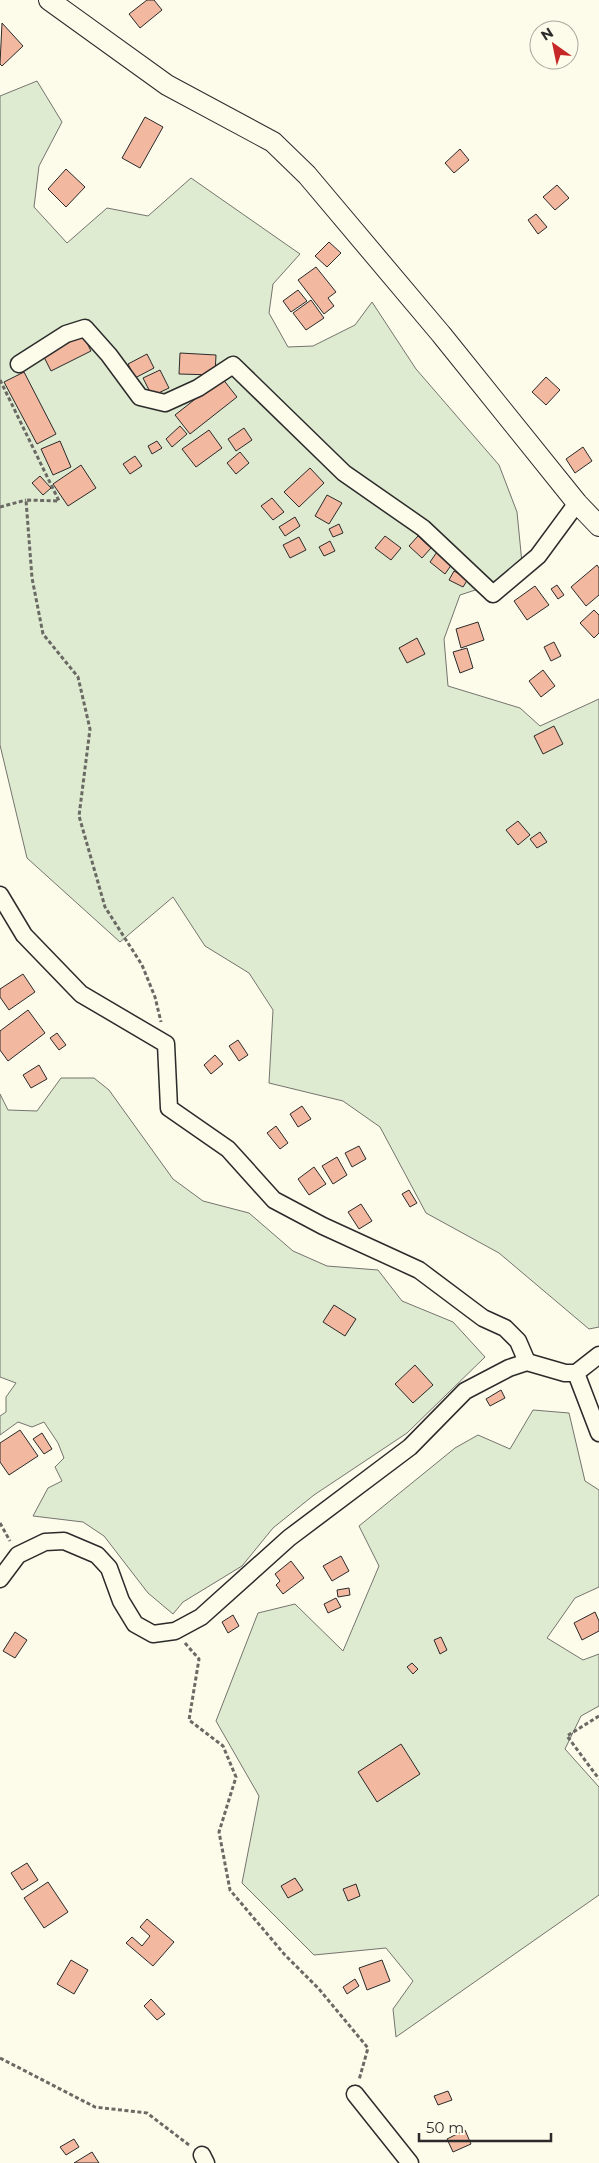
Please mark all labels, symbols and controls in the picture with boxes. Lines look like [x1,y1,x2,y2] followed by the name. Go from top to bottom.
[529,20,579,70] north arrow
[537,23,557,45] text: N
[419,2110,552,2142] scale bar
[426,2118,464,2137] text: 50 m

